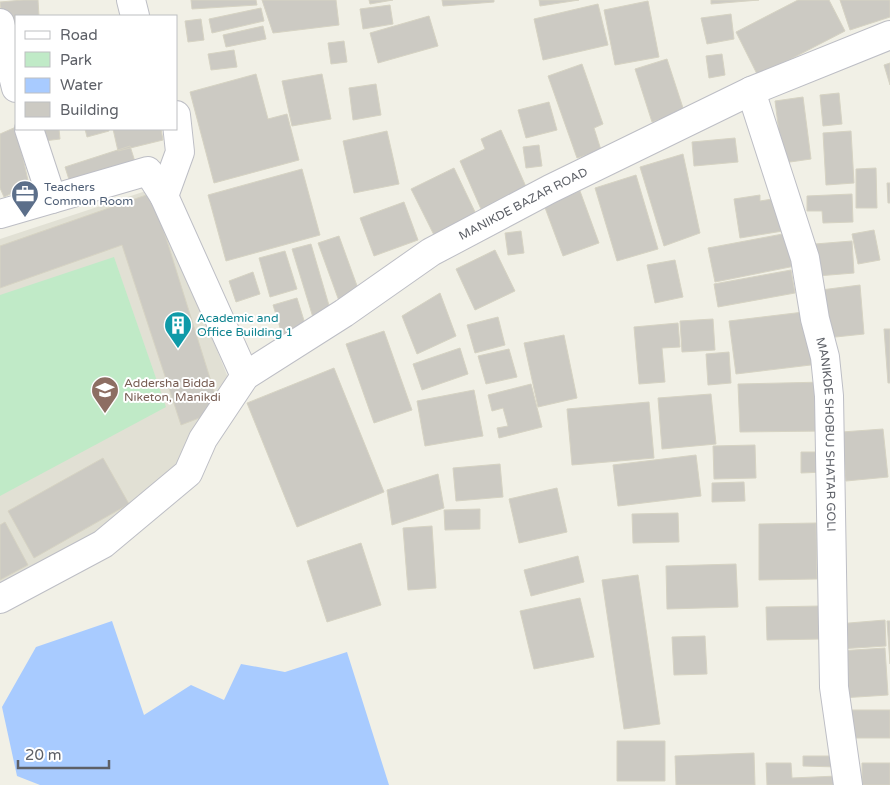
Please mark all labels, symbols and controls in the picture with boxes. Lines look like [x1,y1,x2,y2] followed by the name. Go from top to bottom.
[15,15,178,130] legend
[60,26,98,44] text: Road
[60,51,92,69] text: Park
[60,76,103,94] text: Water
[60,101,119,119] text: Building
[456,165,590,243] street label: MANIKDE BAZAR ROAD
[10,179,40,218] office icon: Teachers Common Room
[44,180,133,208] place label: Teachers Common Room
[163,310,193,349] building icon: Academic and Office Building 1
[197,311,293,339] place label: Academic and Office Building 1
[813,336,838,532] street label: MANIKDE SHOBUJ SHATAR GOLI
[90,375,120,414] school or university icon: Addersha Bidda Niketon, Manikdi
[124,376,221,404] place label: Addersha Bidda Niketon, Manikdi
[18,738,109,770] scale bar
[25,746,62,764] text: 20 m

